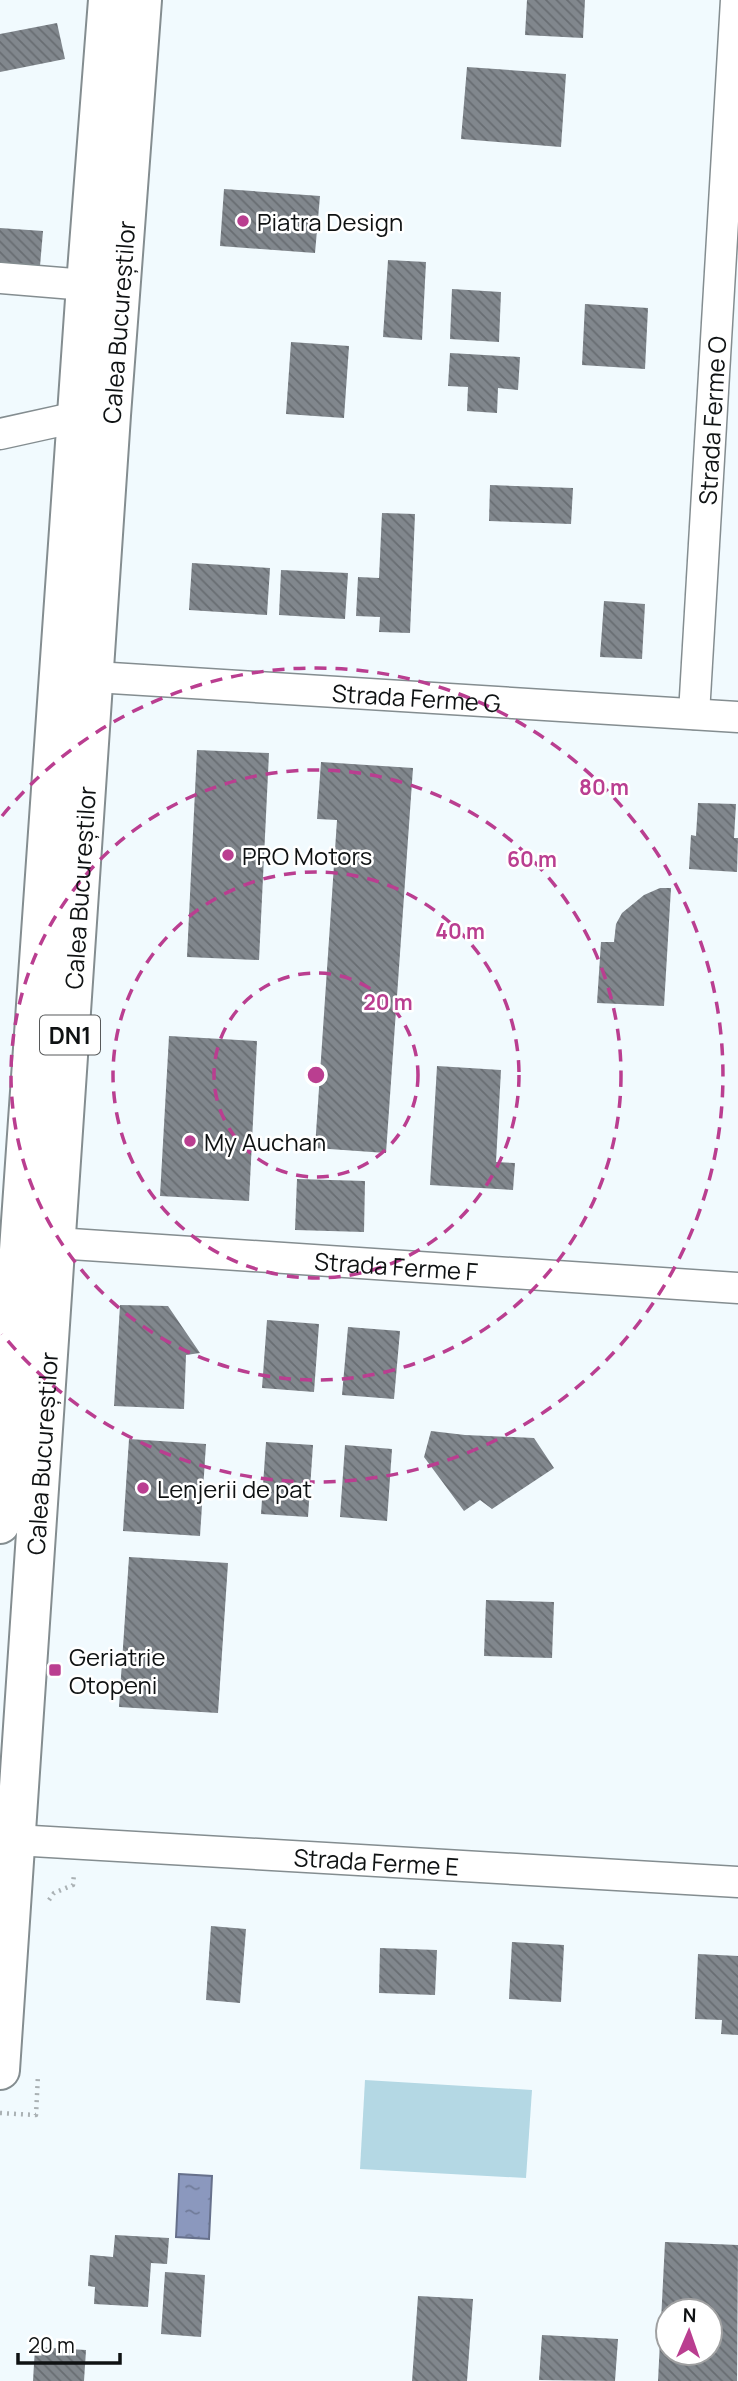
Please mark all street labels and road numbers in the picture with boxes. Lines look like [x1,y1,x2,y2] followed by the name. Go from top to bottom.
[94,219,142,425] street label: Calea Bucureștilor
[690,335,733,506] street label: Strada Ferme O
[331,675,502,719] street label: Strada Ferme G
[56,785,103,990] street label: Calea Bucureștilor
[40,1016,100,1054] road number: DN1
[313,1244,479,1287] street label: Strada Ferme F
[18,1350,65,1556] street label: Calea Bucureștilor
[293,1840,460,1882] street label: Strada Ferme E

